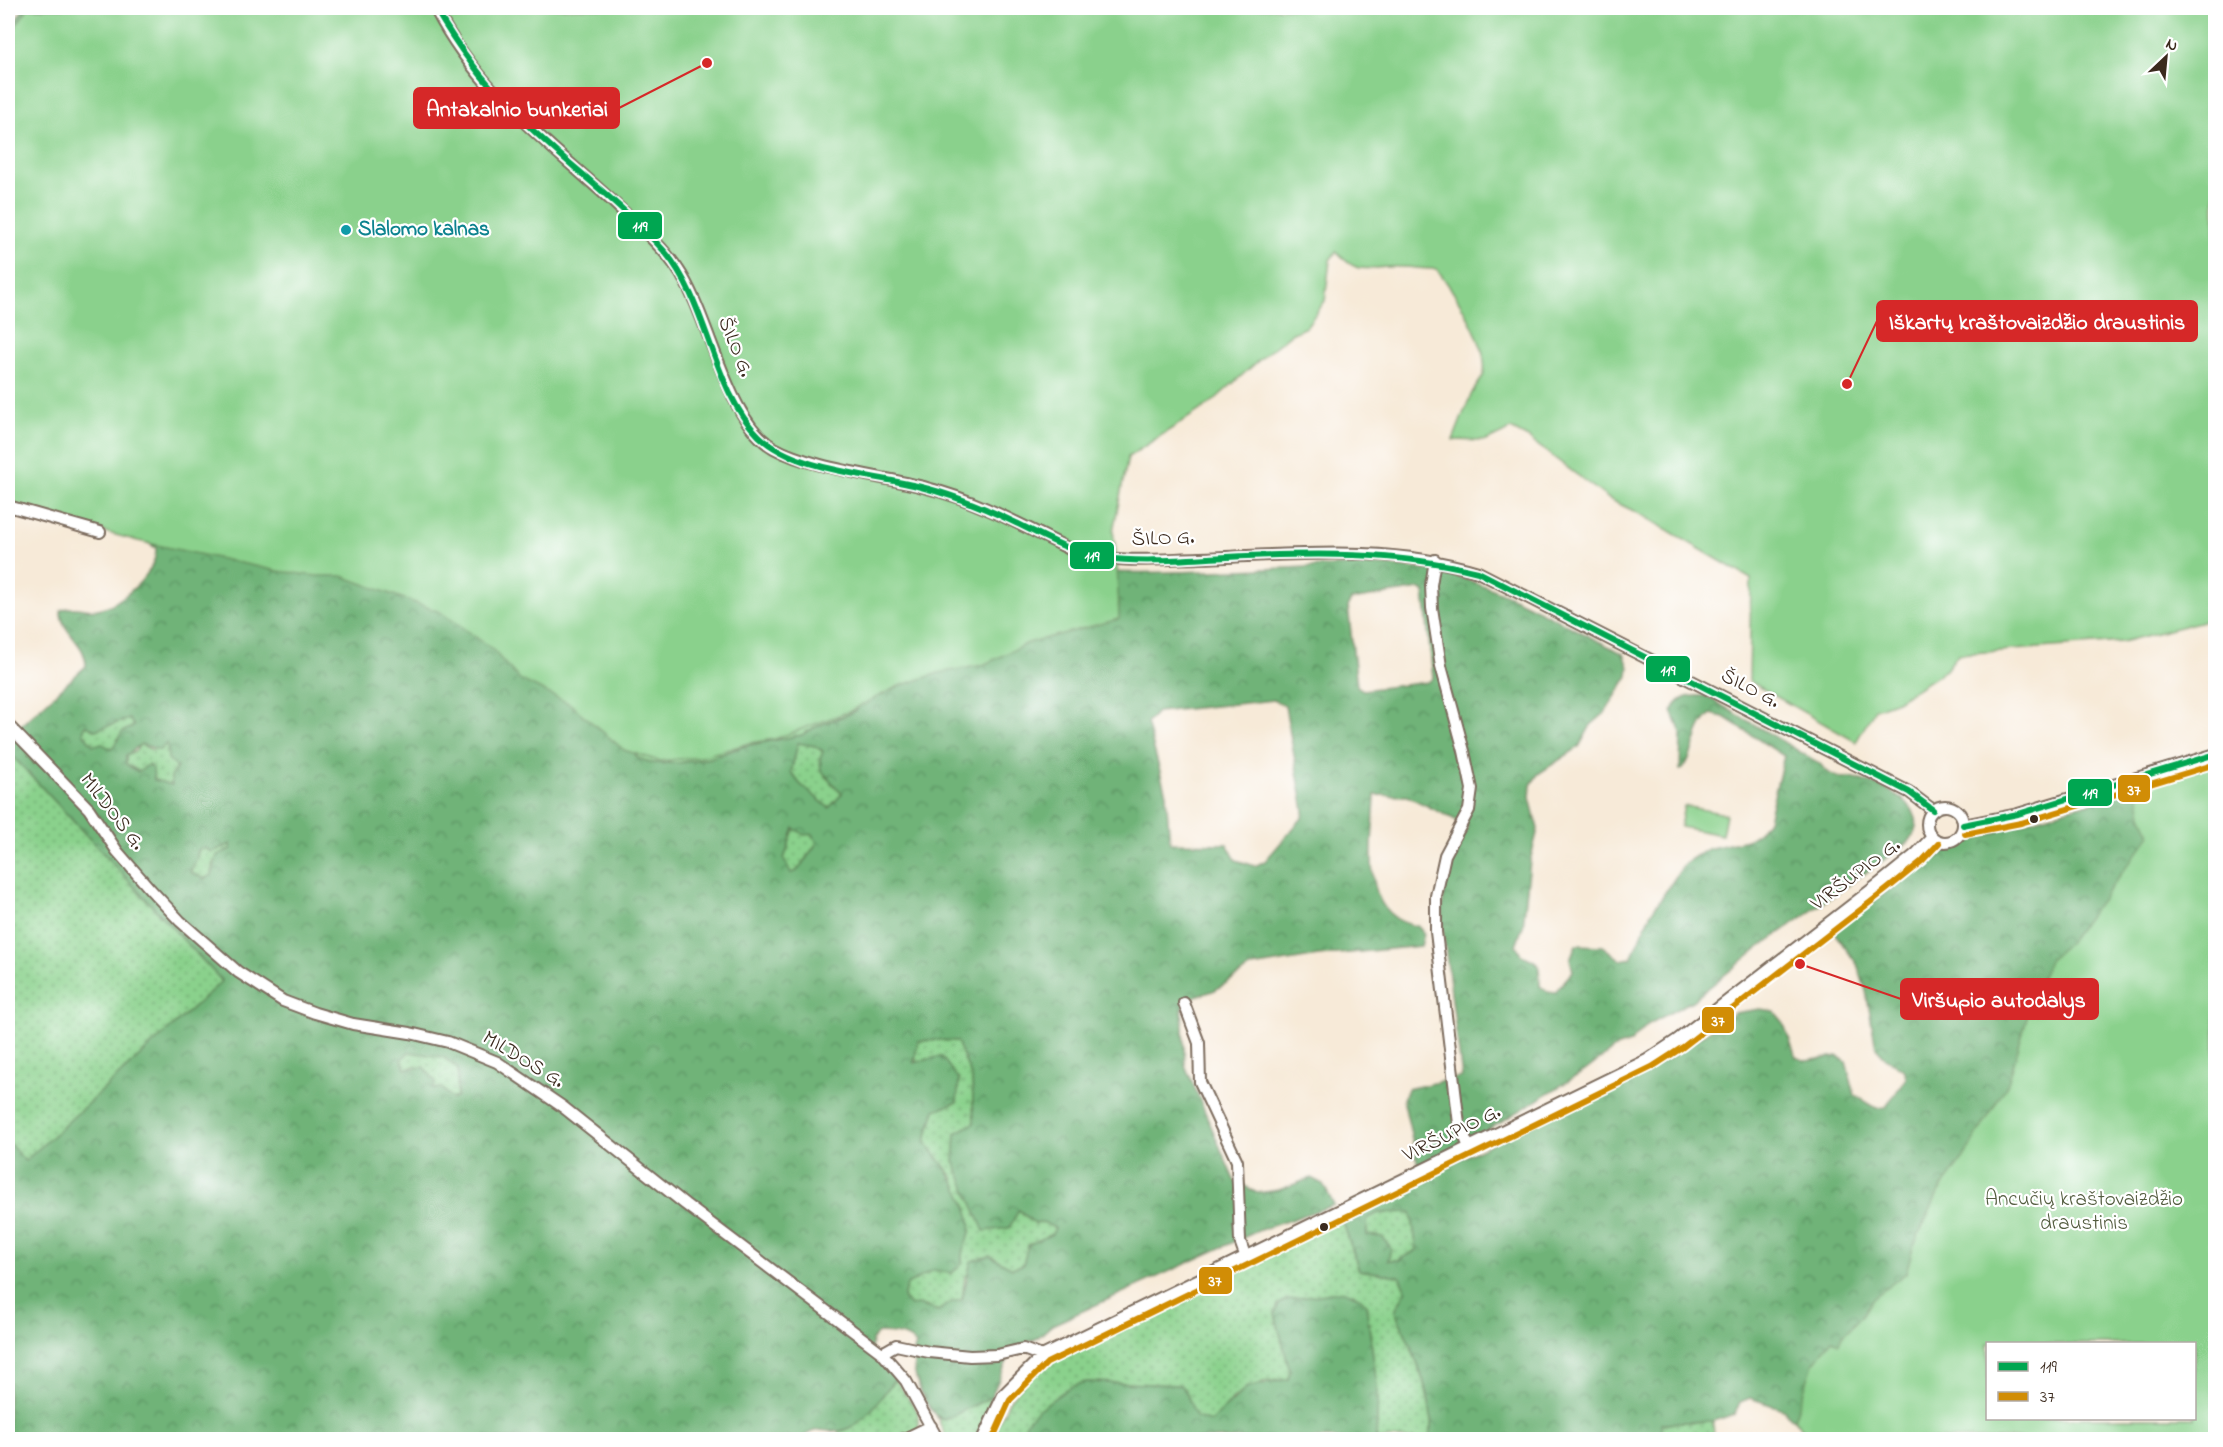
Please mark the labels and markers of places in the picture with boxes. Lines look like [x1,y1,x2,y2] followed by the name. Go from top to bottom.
[414,88,619,128] callout: Antakalnio bunkeriai
[358,215,490,245] place label: Slalomo kalnas
[339,223,353,237] marker: Slalomo kalnas
[1877,301,2197,341] callout: Iškartų kraštovaizdžio draustinis
[2028,813,2040,825] unlabelled marker
[1901,979,2098,1019] callout: Viršupio autodalys
[1318,1221,1330,1233] unlabelled marker

